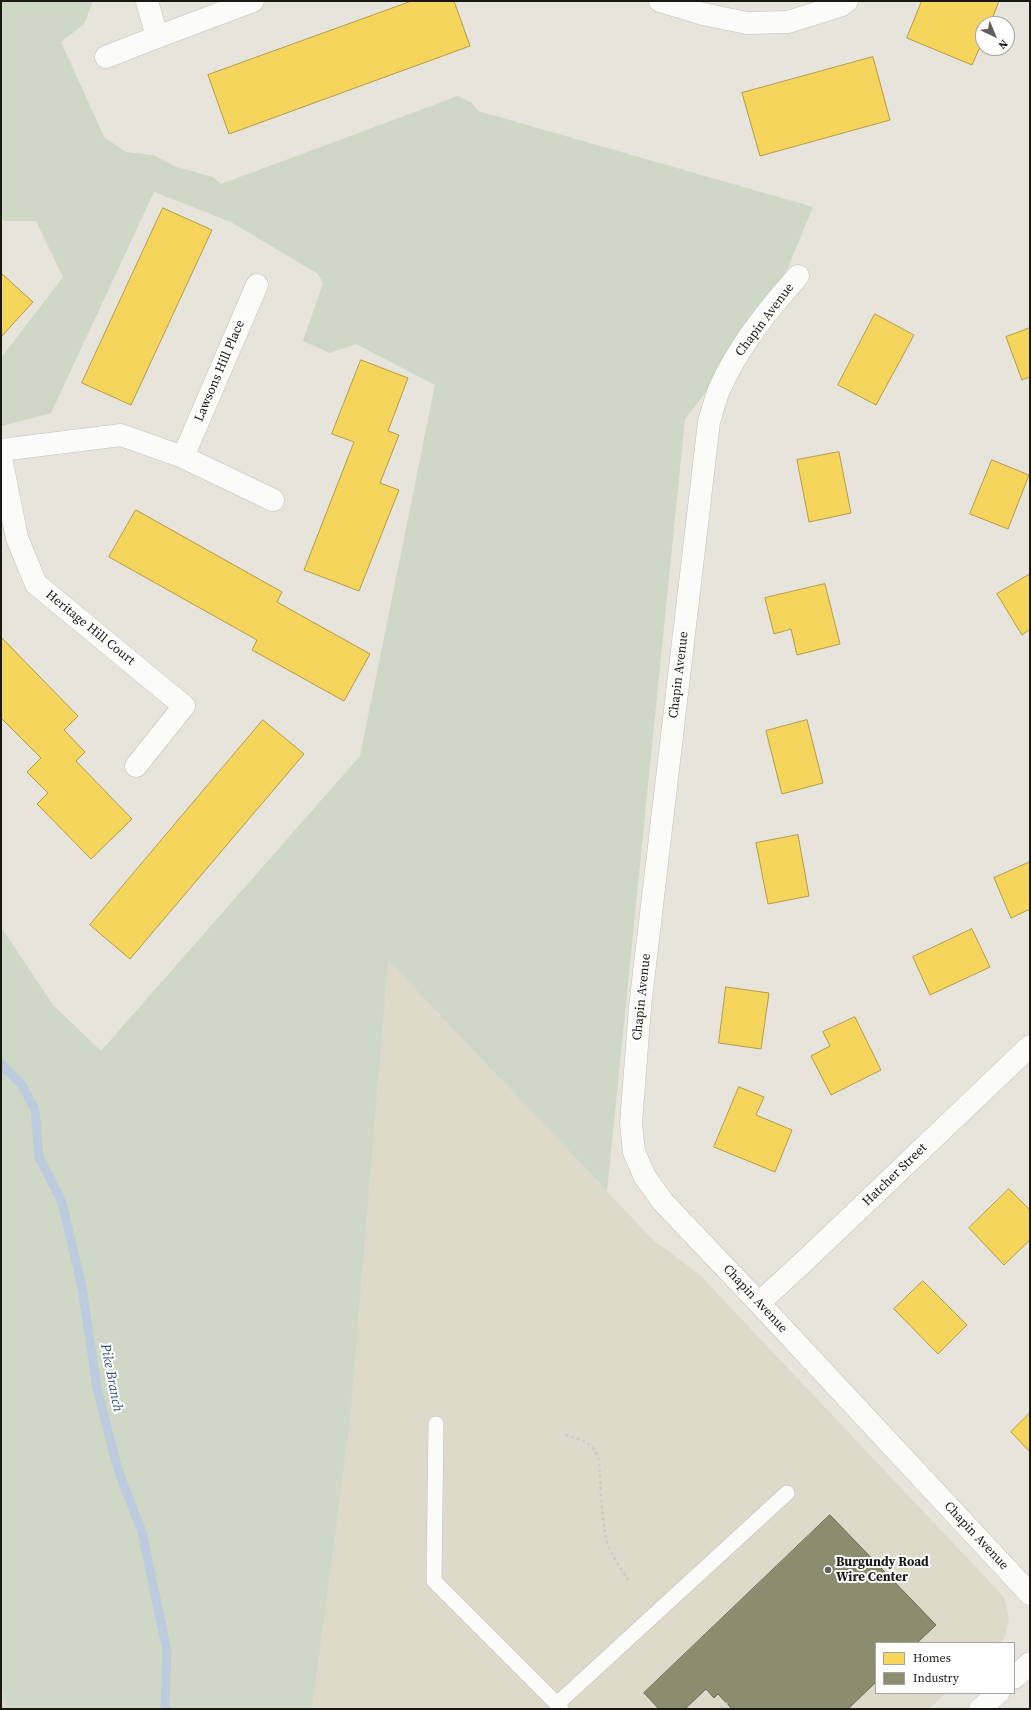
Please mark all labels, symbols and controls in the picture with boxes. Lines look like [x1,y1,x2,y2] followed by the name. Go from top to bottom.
[975,16,1015,56] north arrow
[995,36,1011,52] text: N
[732,280,798,360] street label: Chapin Avenue
[192,318,248,424] street label: Lawsons Hill Place
[42,587,138,669] street label: Heritage Hill Court
[666,631,692,719] street label: Chapin Avenue
[630,953,654,1041] street label: Chapin Avenue
[860,1140,930,1210] street label: Hatcher Street
[719,1262,791,1336] street label: Chapin Avenue
[96,1342,126,1414] water label: Pike Branch
[940,1499,1012,1573] street label: Chapin Avenue
[836,1555,929,1586] place label: Burgundy Road Wire Center
[823,1565,833,1575] marker: Burgundy Road Wire Center
[875,1642,1015,1694] legend
[913,1650,951,1666] text: Homes
[913,1670,959,1686] text: Industry

